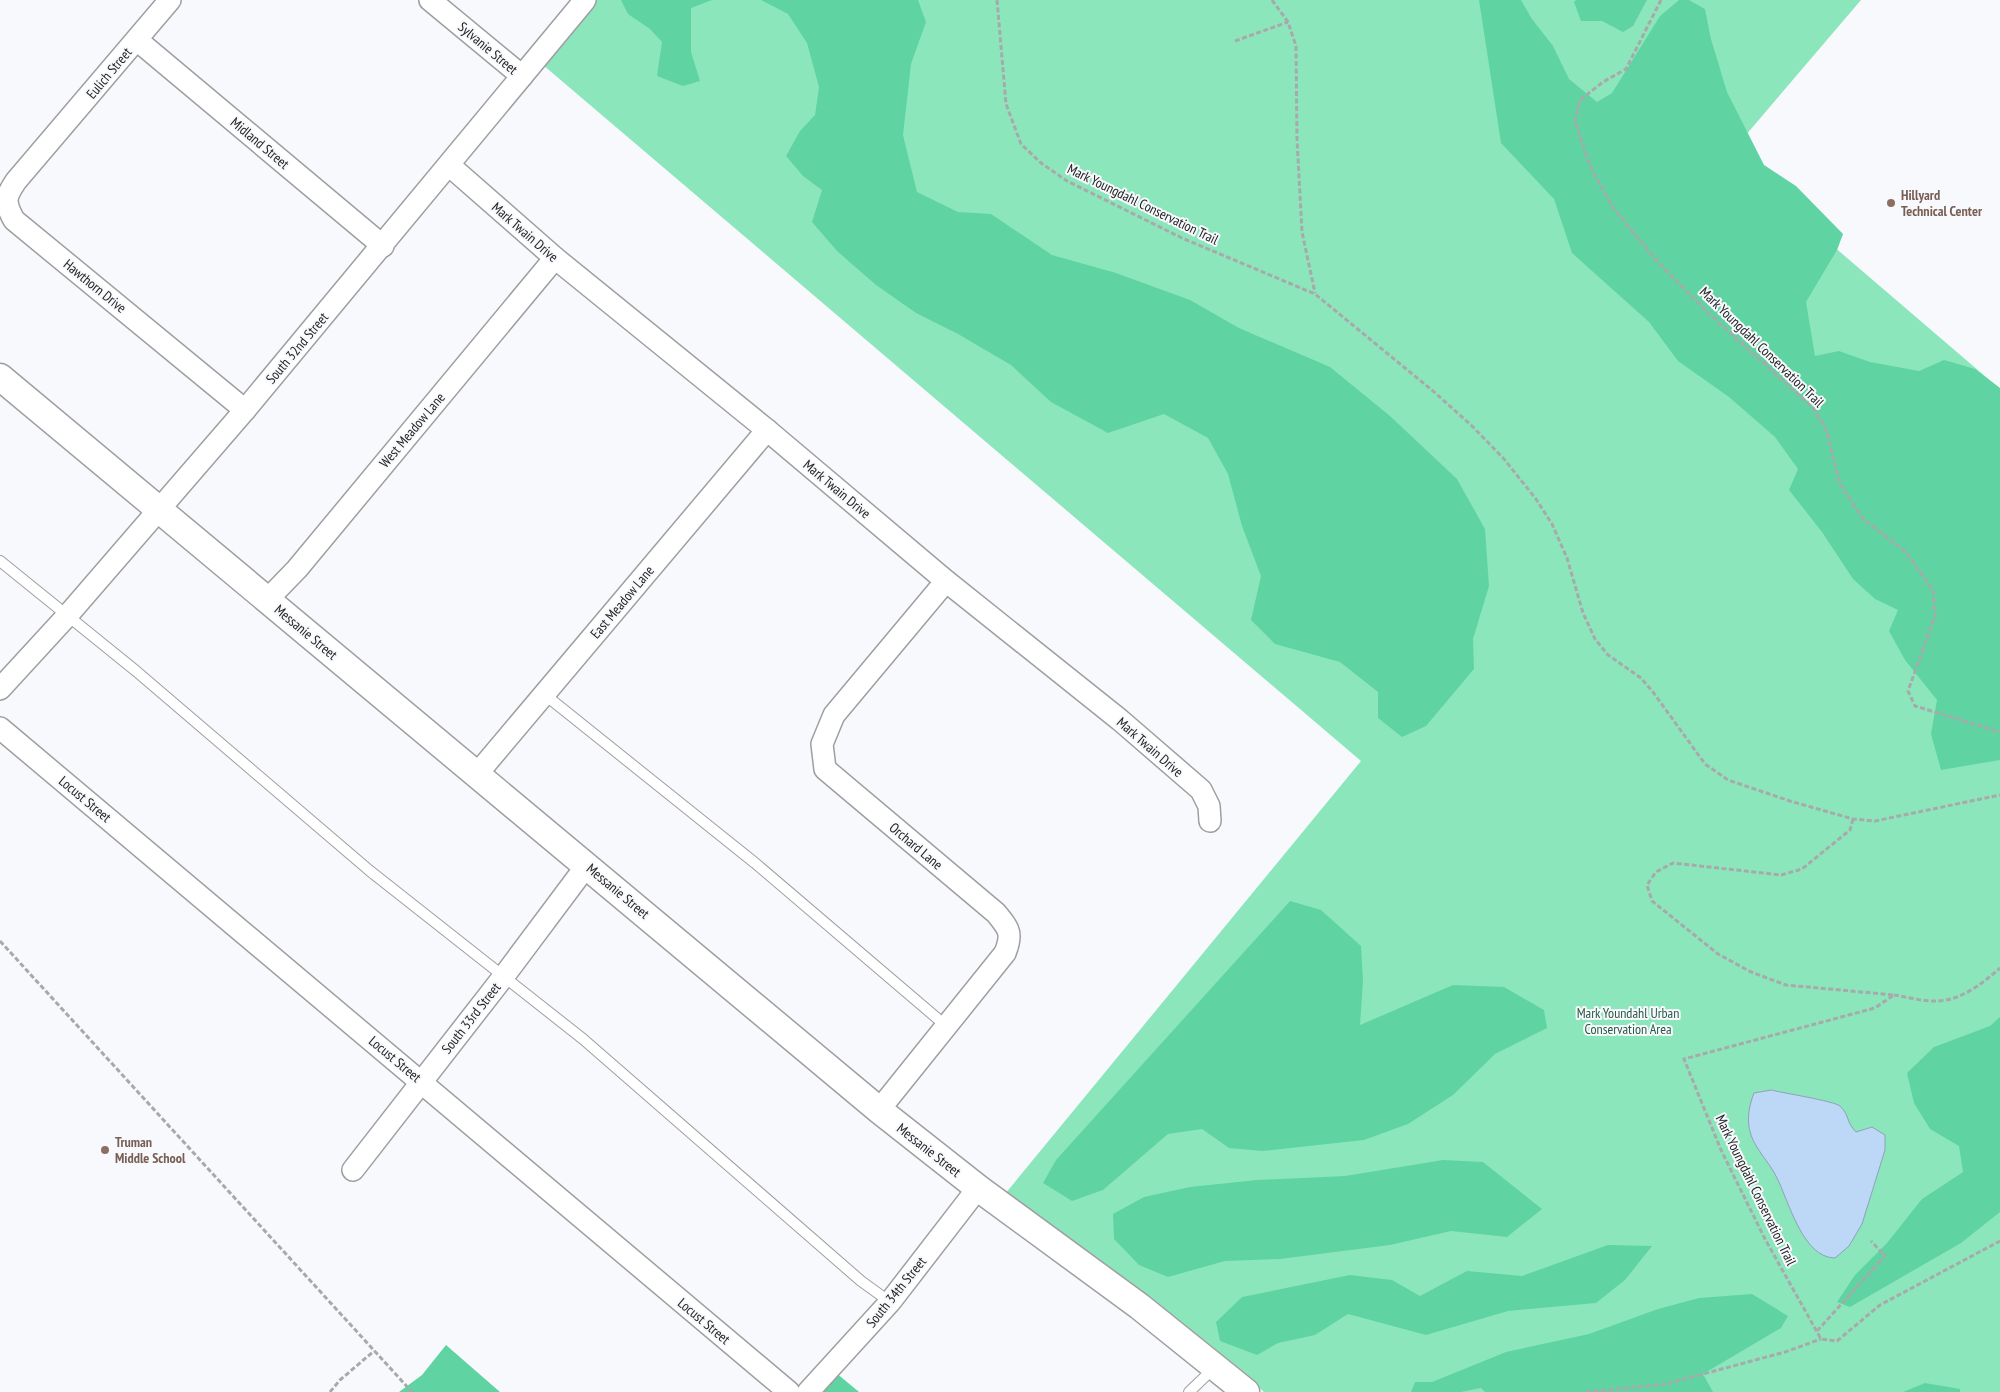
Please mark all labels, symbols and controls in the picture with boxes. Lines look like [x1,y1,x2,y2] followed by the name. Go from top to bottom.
[454,18,522,78] street label: Sylvanie Street
[82,44,136,102] street label: Eulich Street
[227,113,293,173] street label: Midland Street
[1064,160,1222,249] street label: Mark Youngdahl Conservation Trail
[1901,186,1983,220] place label: Hillyard Technical Center
[1885,197,1897,209] marker: Hillyard Technical Center
[488,198,562,266] street label: Mark Twain Drive
[60,255,130,317] street label: Hawthorn Drive
[1696,283,1828,412] street label: Mark Youngdahl Conservation Trail
[262,308,332,387] street label: South 32nd Street
[375,389,449,471] street label: West Meadow Lane
[800,456,874,522] street label: Mark Twain Drive
[586,562,658,642] street label: East Meadow Lane
[271,600,341,664] street label: Messanie Street
[1113,713,1187,781] street label: Mark Twain Drive
[55,772,115,826] street label: Locust Street
[886,818,947,874] street label: Orchard Lane
[583,859,653,923] street label: Messanie Street
[438,979,505,1057] street label: South 33rd Street
[1577,1004,1679,1038] park label: Mark Youndahl Urban Conservation Area
[365,1032,425,1086] street label: Locust Street
[1712,1111,1801,1269] street label: Mark Youngdahl Conservation Trail
[893,1119,965,1181] street label: Messanie Street
[115,1133,186,1167] place label: Truman Middle School
[99,1144,111,1156] marker: Truman Middle School
[862,1253,930,1331] street label: South 34th Street
[674,1294,734,1348] street label: Locust Street

